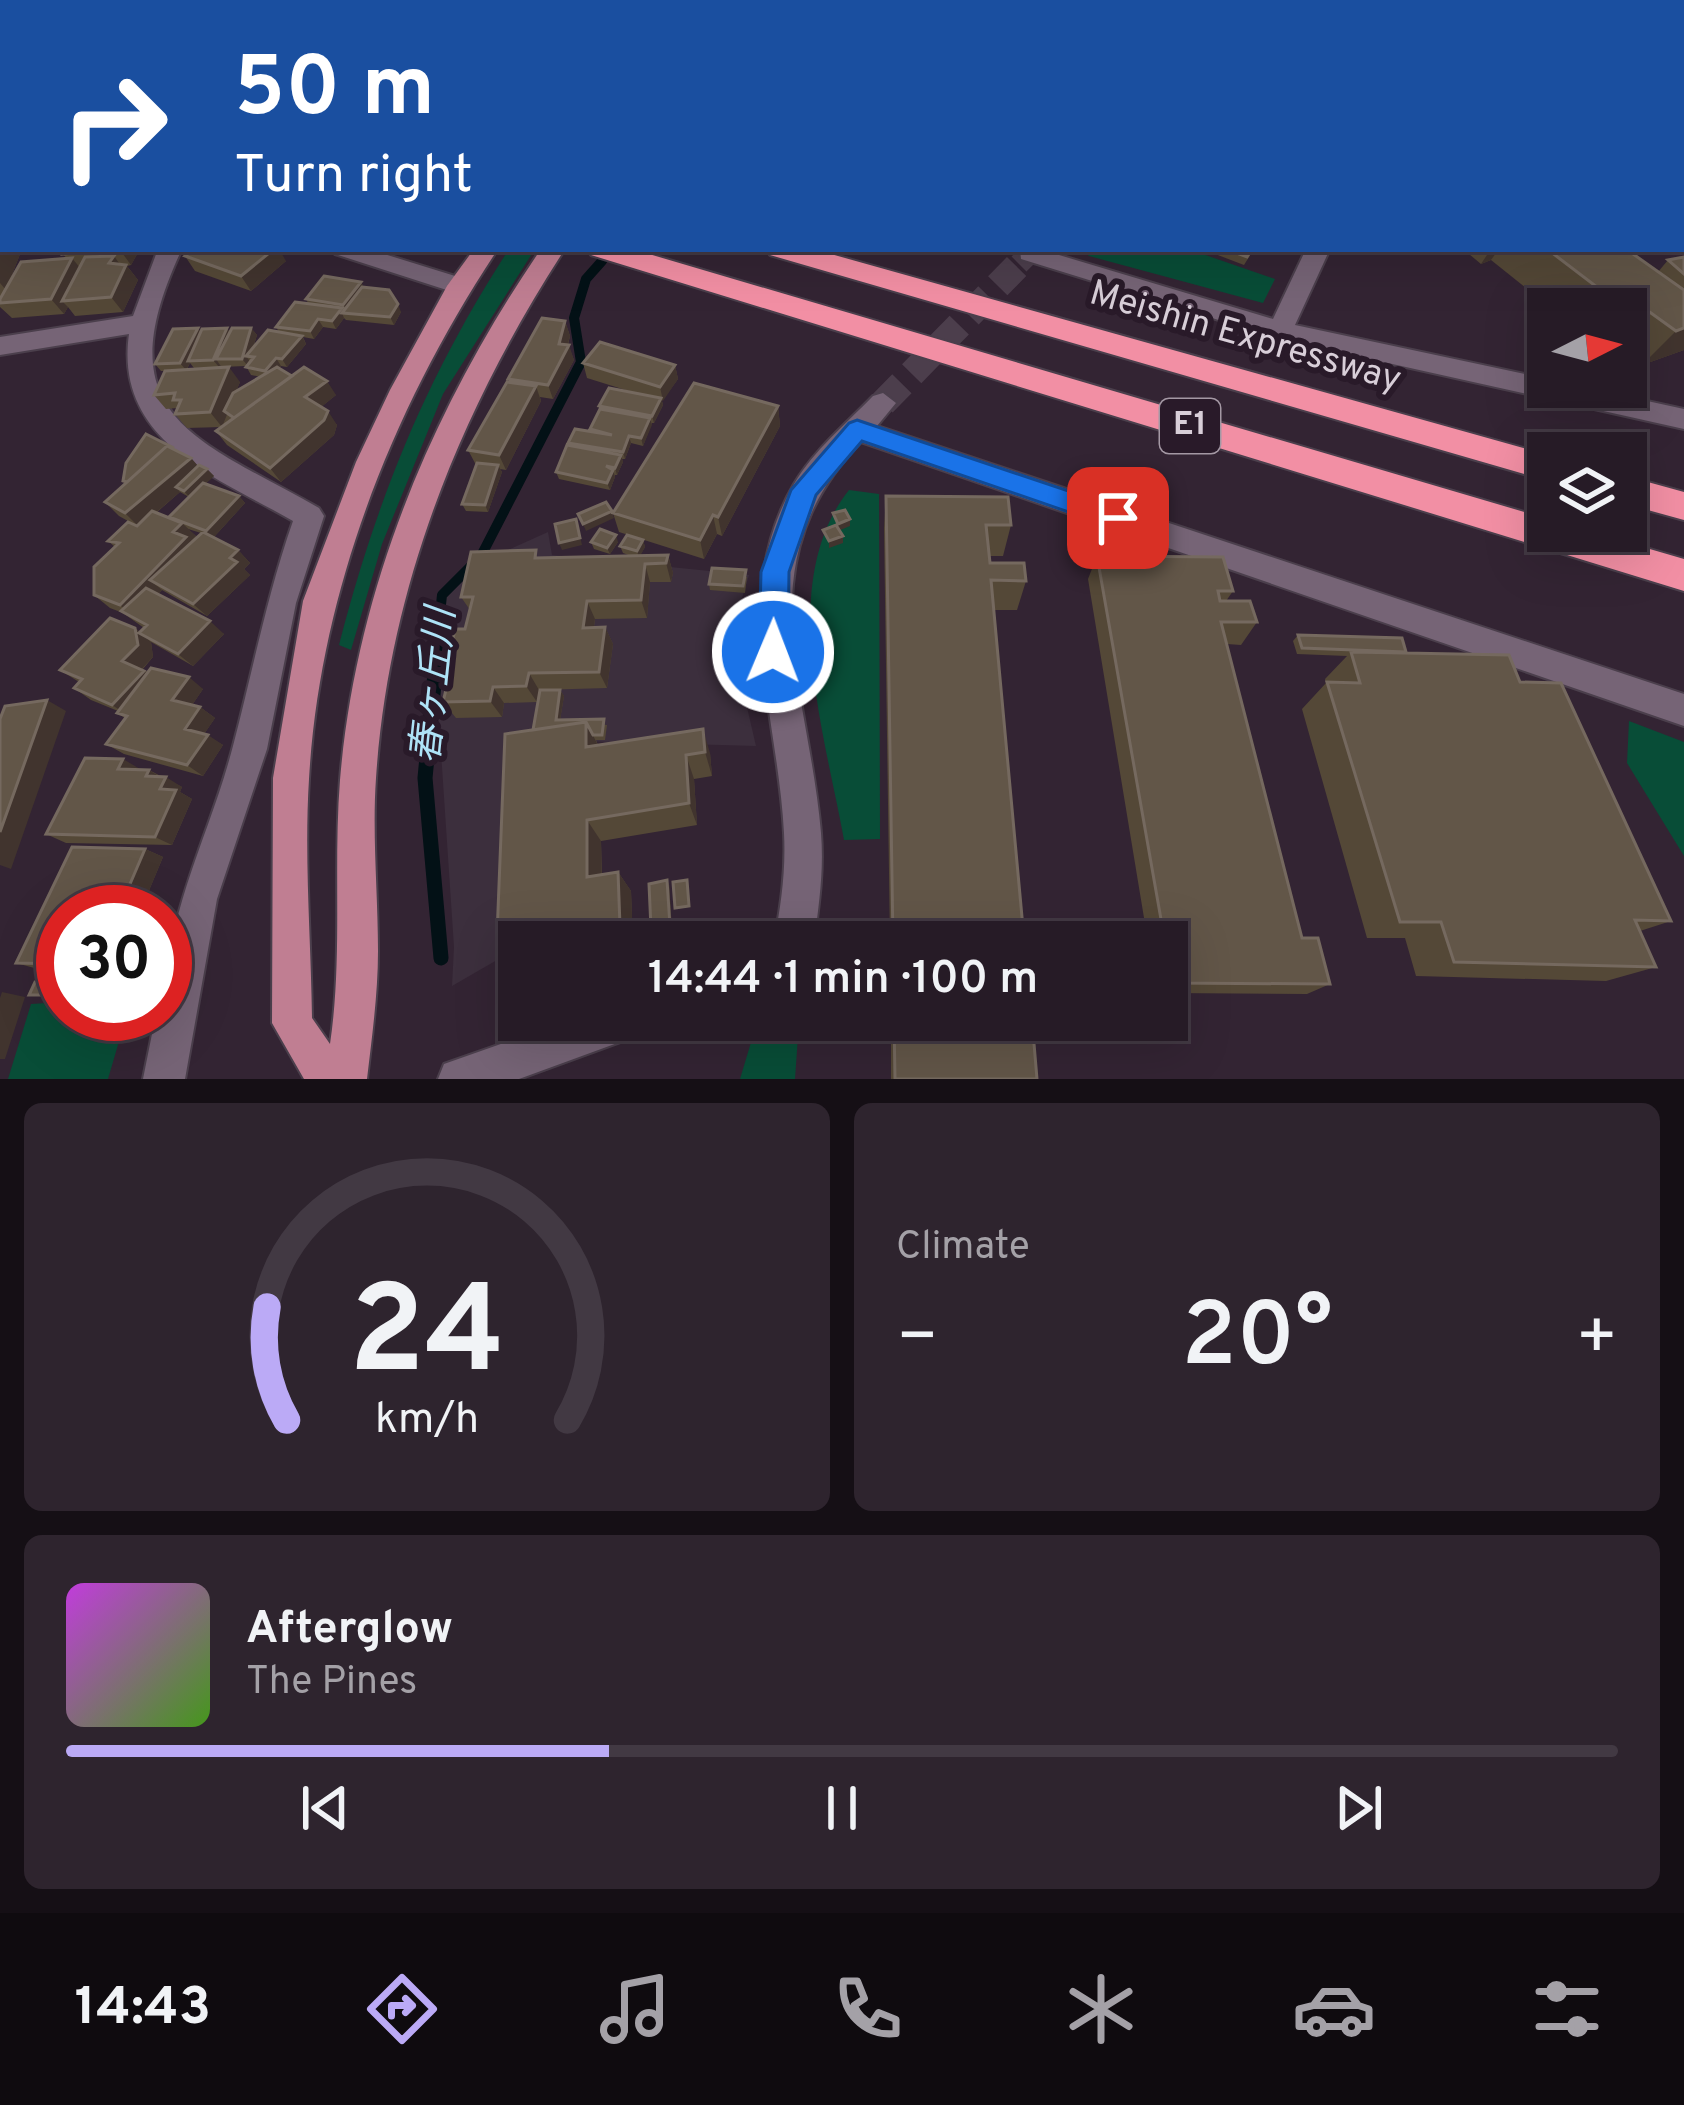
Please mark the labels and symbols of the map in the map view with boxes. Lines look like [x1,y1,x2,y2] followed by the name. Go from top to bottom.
[1084,272,1406,404] street label: Meishin Expressway
[1527,288,1647,408] north arrow
[1160,399,1220,453] road number: E1
[1067,467,1169,569] pin
[710,589,836,715] position arrow
[403,602,469,766] water label: 春ヶ丘川
[36,885,192,1041] speed limit sign: 30

